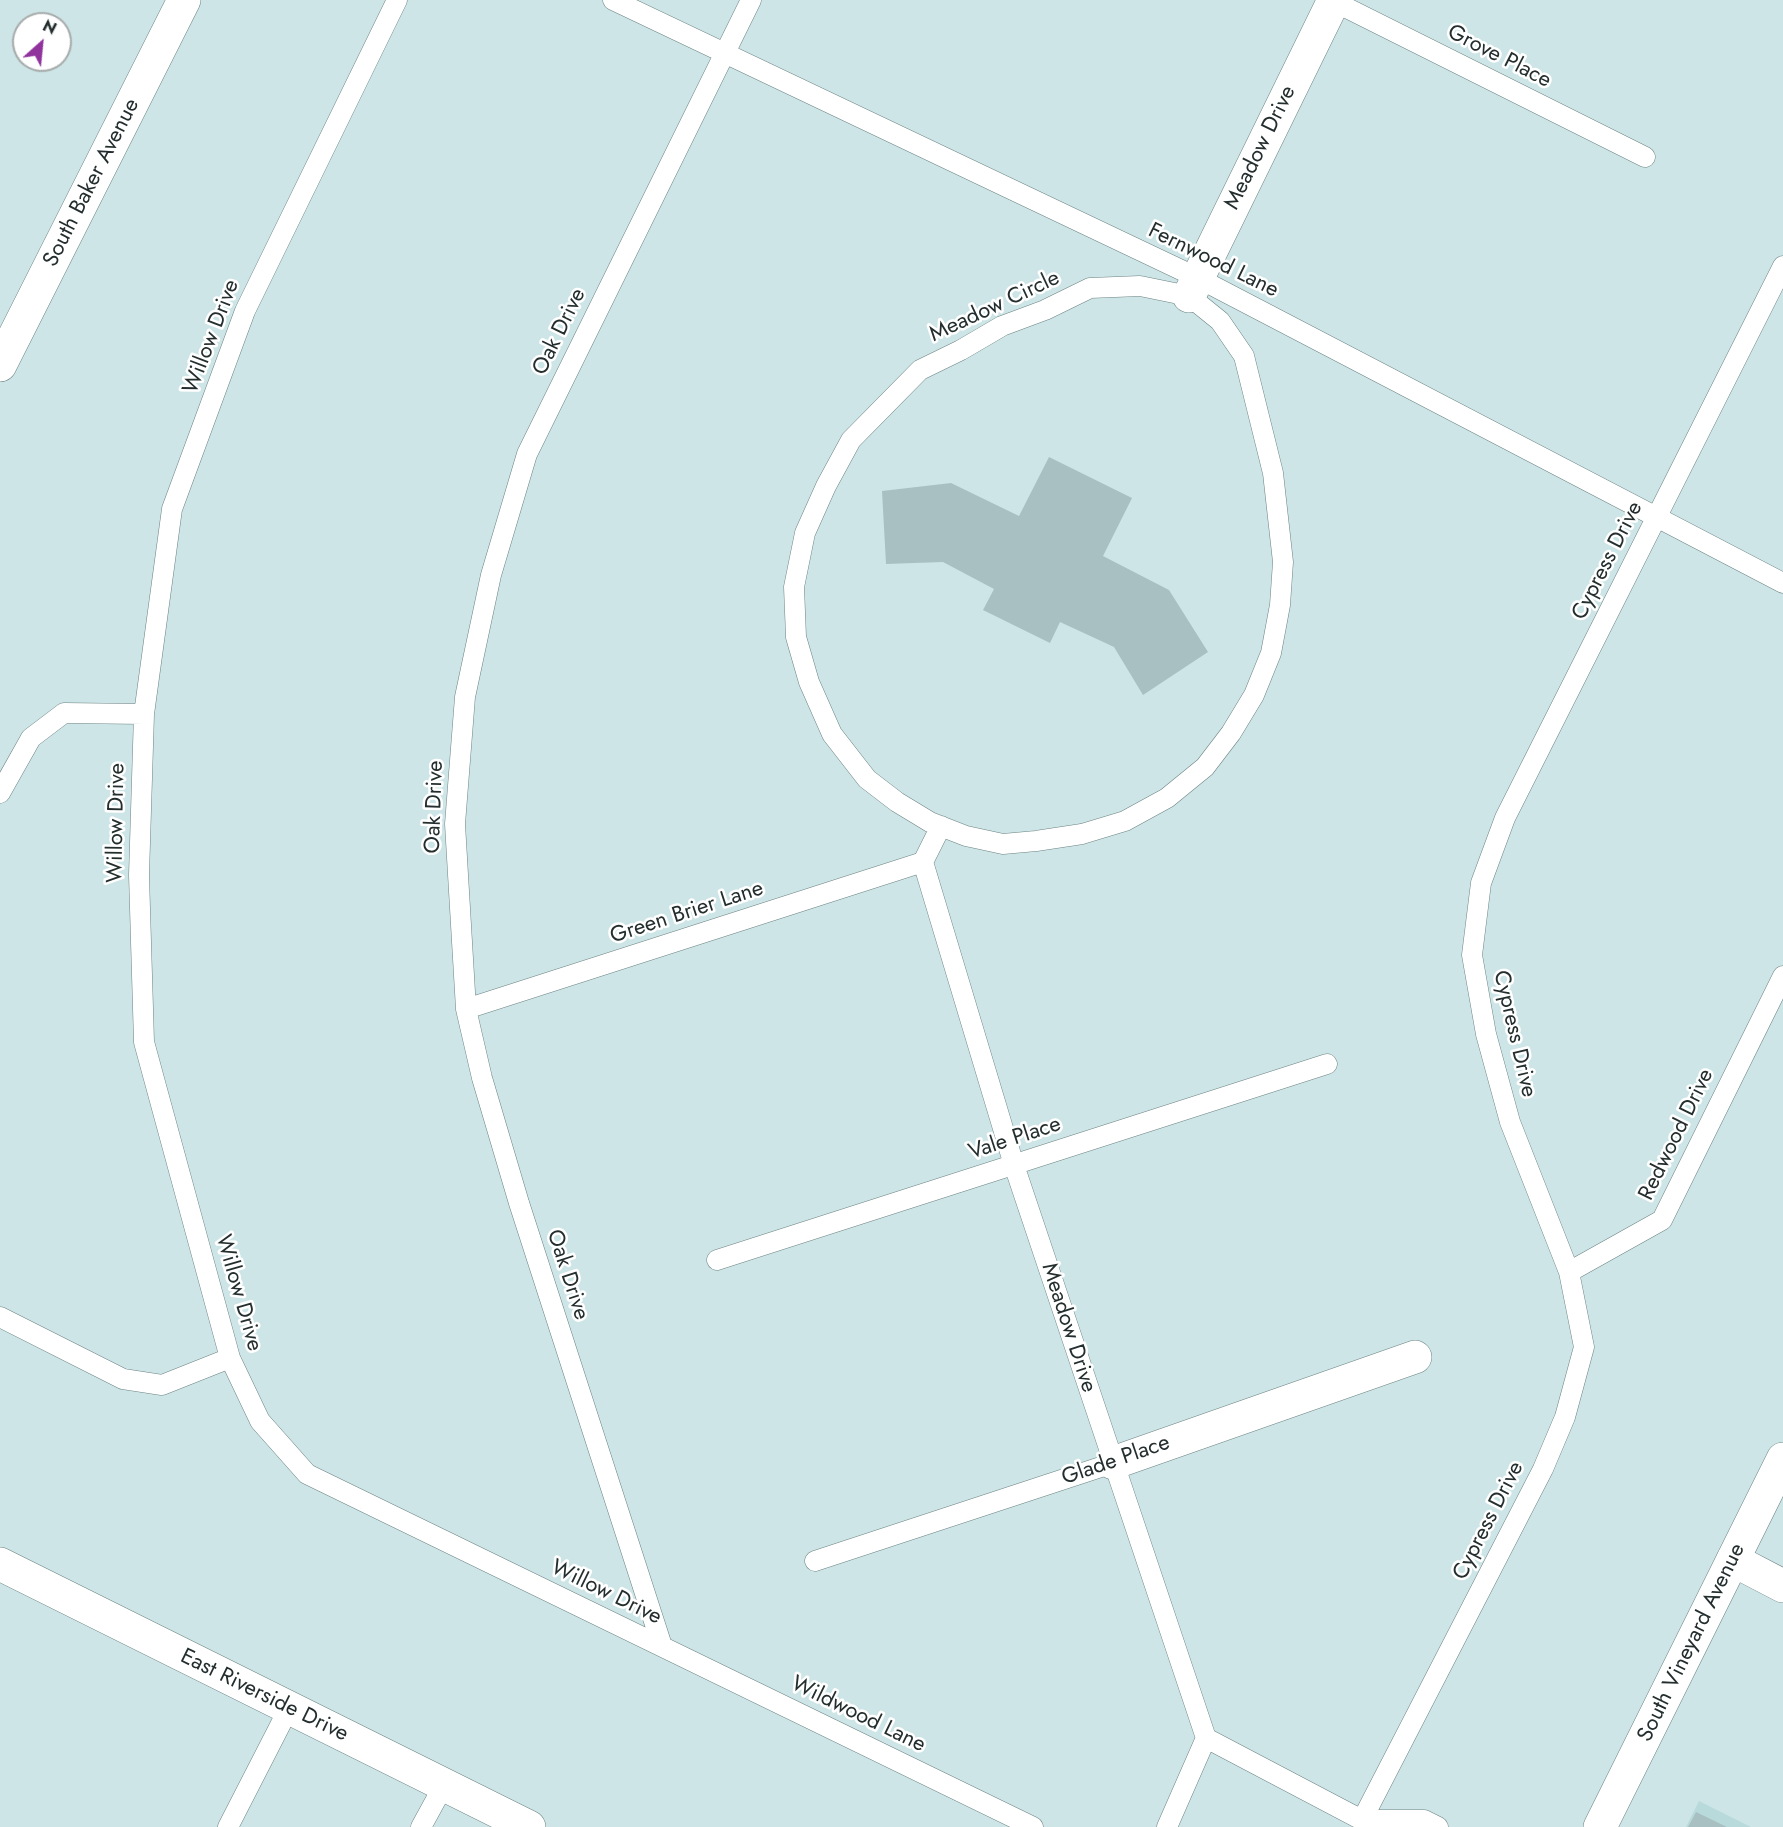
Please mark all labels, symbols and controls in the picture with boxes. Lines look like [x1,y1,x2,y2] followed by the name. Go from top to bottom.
[12,12,72,72] north arrow
[39,14,60,40] text: N
[1443,20,1555,94] street label: Grove Place
[1220,82,1302,214] street label: Meadow Drive
[38,94,146,272] street label: South Baker Avenue
[1143,218,1283,304] street label: Fernwood Lane
[926,265,1064,349] street label: Meadow Circle
[178,276,246,398] street label: Willow Drive
[528,284,592,380] street label: Oak Drive
[1567,498,1649,624] street label: Cypress Drive
[420,760,450,854] street label: Oak Drive
[103,763,131,883] street label: Willow Drive
[607,876,767,950] street label: Green Brier Lane
[1487,968,1541,1100] street label: Cypress Drive
[1634,1065,1720,1205] street label: Redwood Drive
[966,1112,1064,1166] street label: Vale Place
[540,1227,594,1323] street label: Oak Drive
[209,1232,267,1354] street label: Willow Drive
[1035,1260,1101,1396] street label: Meadow Drive
[1058,1430,1174,1492] street label: Glade Place
[1448,1458,1530,1584] street label: Cypress Drive
[1633,1540,1751,1746] street label: South Vineyard Avenue
[546,1555,666,1631] street label: Willow Drive
[176,1644,352,1748] street label: East Riverside Drive
[786,1671,930,1759] street label: Wildwood Lane

